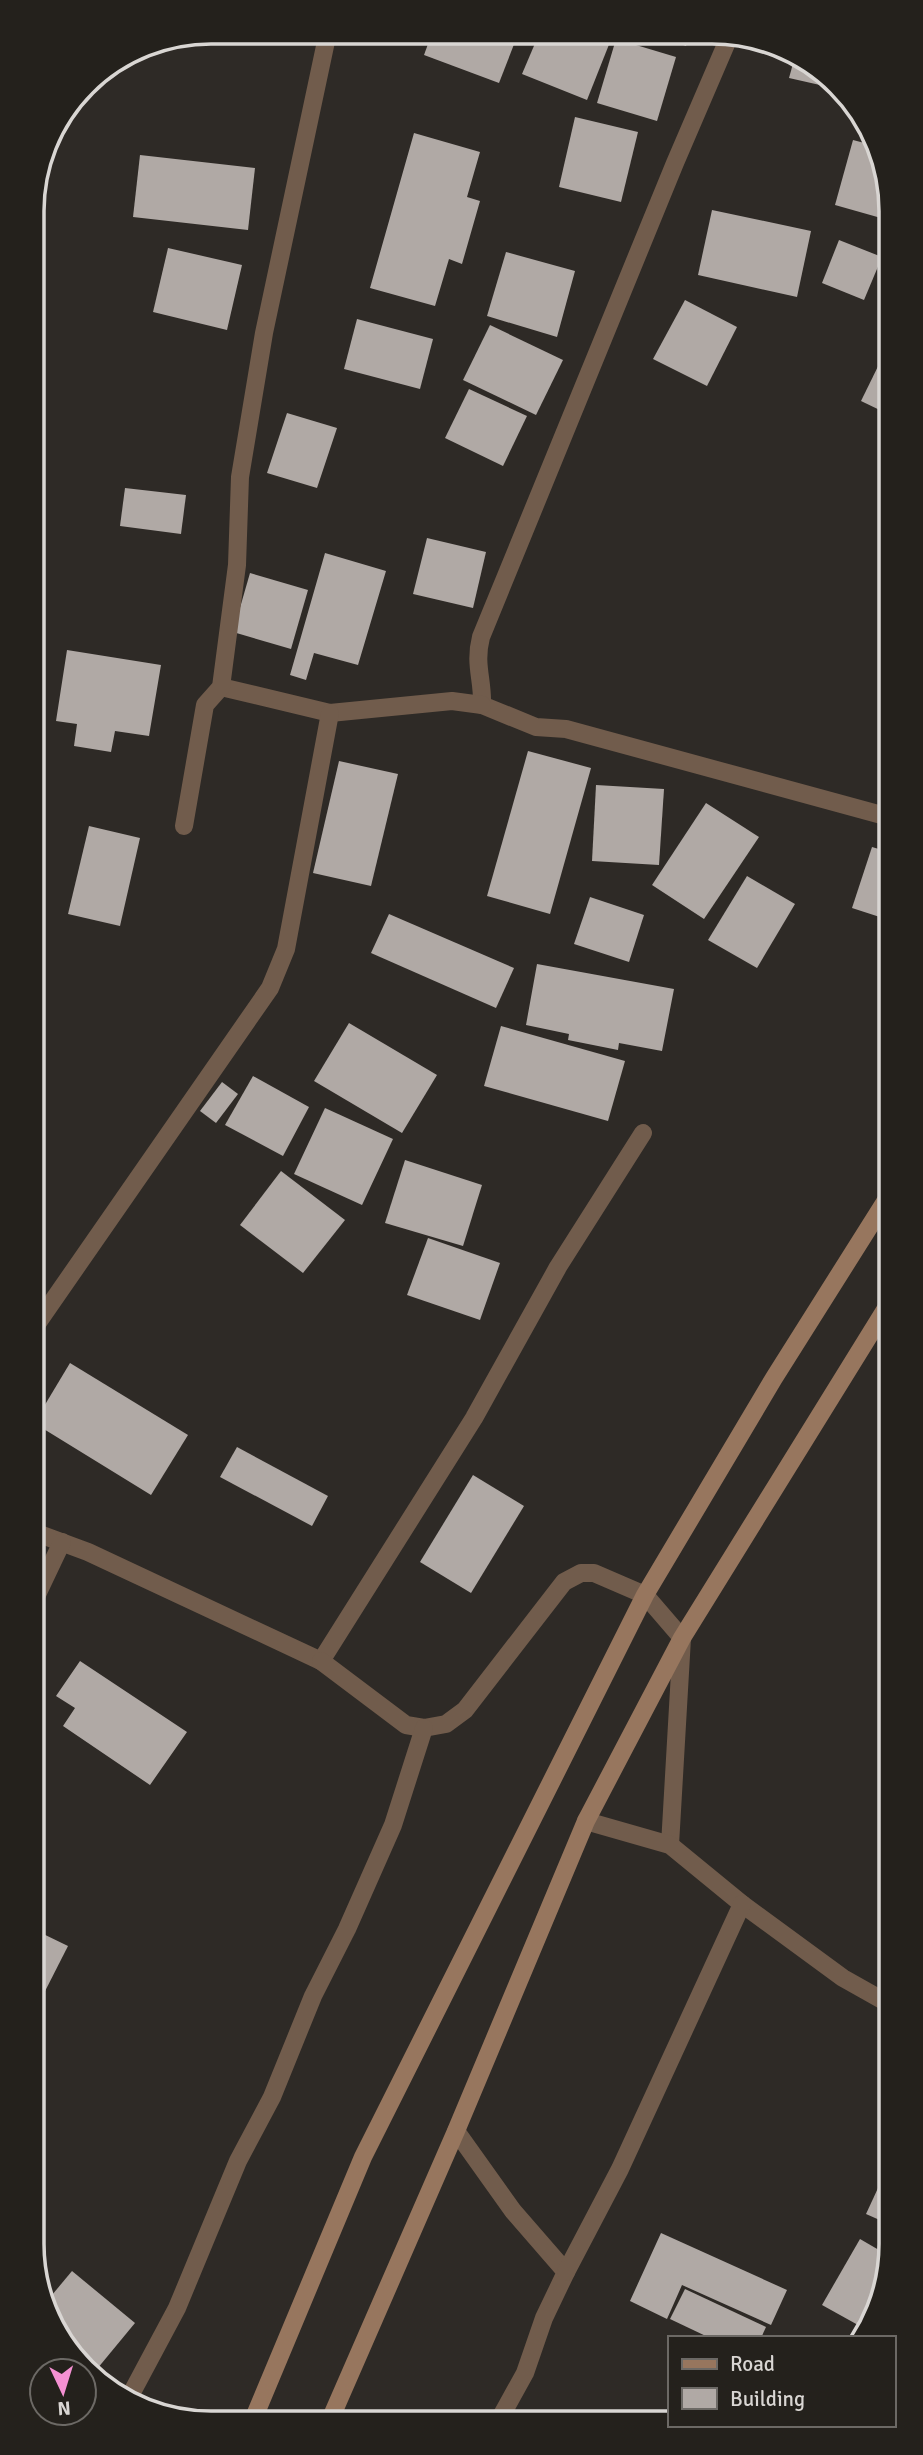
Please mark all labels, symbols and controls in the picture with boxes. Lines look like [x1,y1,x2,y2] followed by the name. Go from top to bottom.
[668,2336,895,2427] legend
[730,2351,775,2377] text: Road
[28,2357,98,2427] north arrow
[730,2386,805,2412] text: Building
[57,2396,72,2420] text: N

